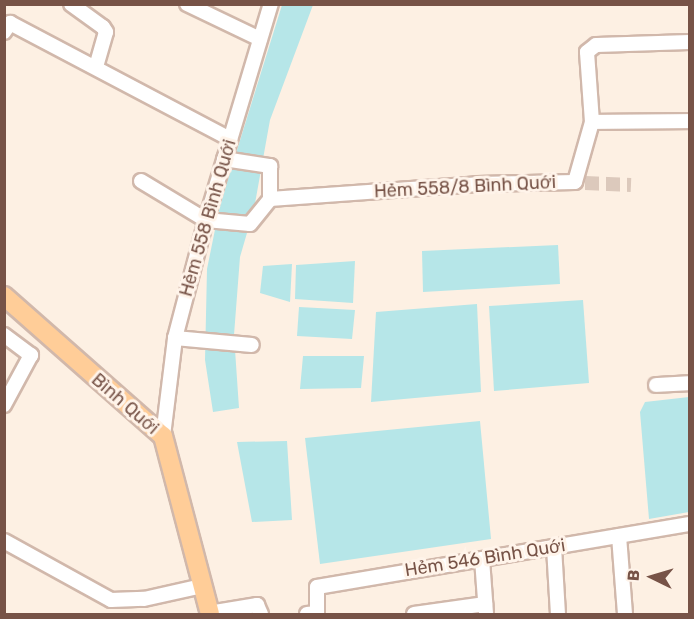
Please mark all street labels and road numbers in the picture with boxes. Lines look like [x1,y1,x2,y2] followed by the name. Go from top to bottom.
[175,137,241,299] street label: Hẻm 558 Bình Quới
[374,171,556,203] street label: Hẻm 558/8 Bình Quới
[87,369,163,439] street label: Bình Quới
[403,535,567,581] street label: Hẻm 546 Bình Quới

